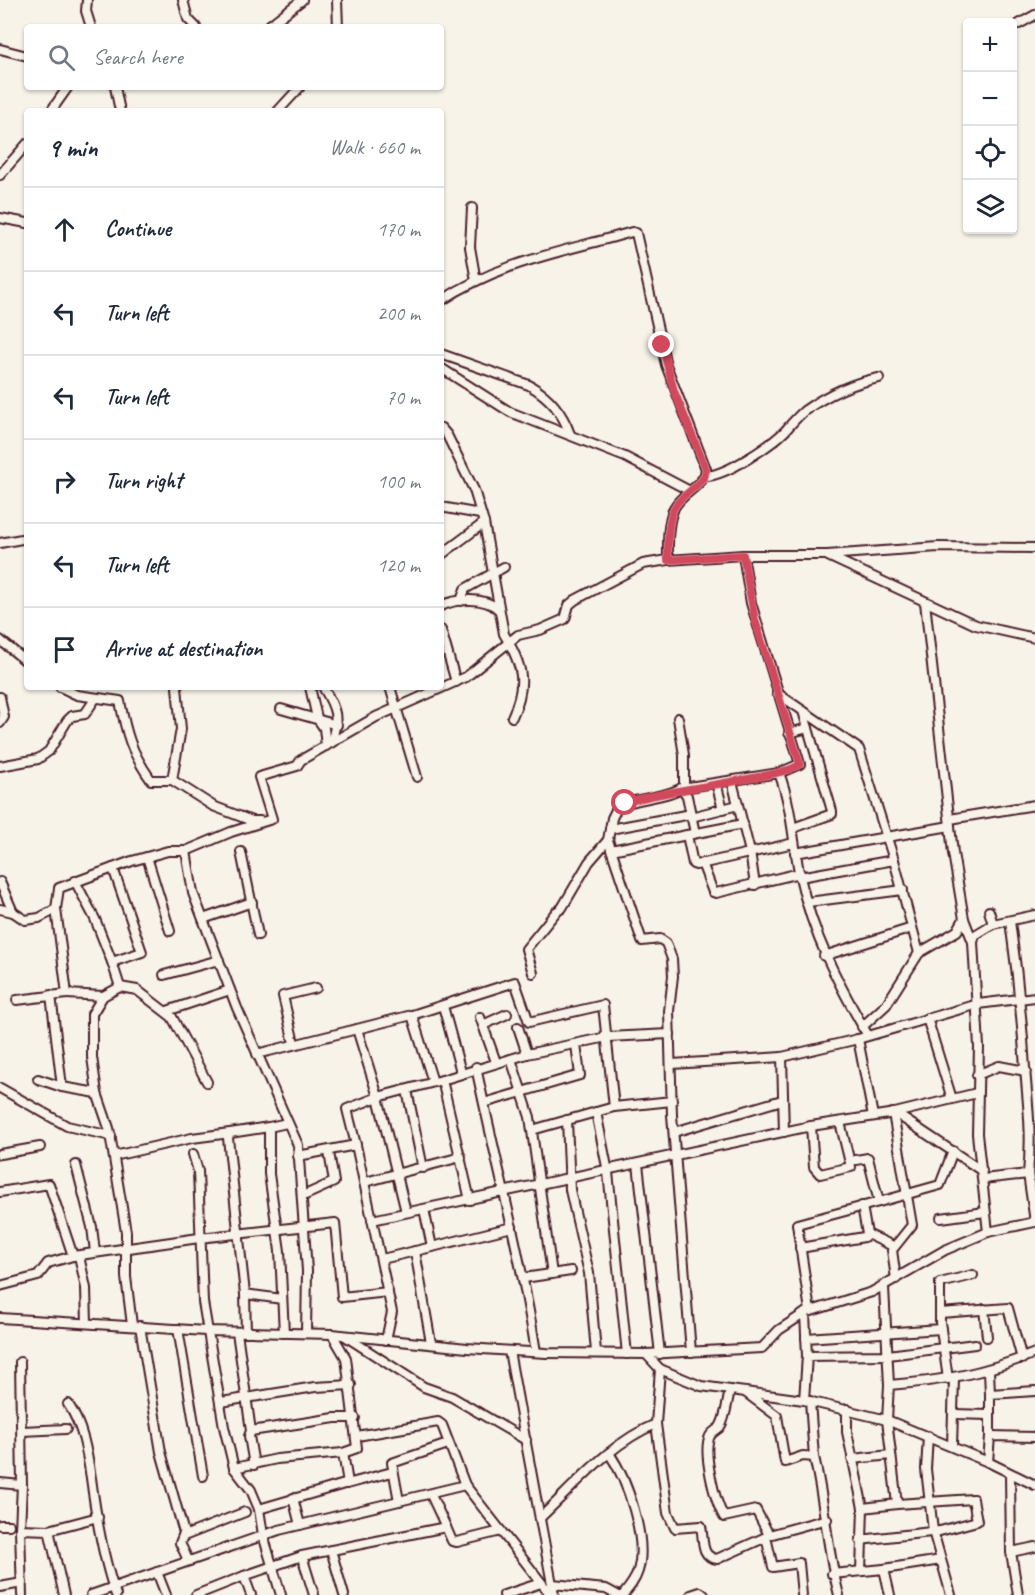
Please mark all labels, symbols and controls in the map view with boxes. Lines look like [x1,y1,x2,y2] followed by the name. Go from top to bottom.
[963,18,1017,234] map controls
[963,18,1017,72] button: +
[24,24,444,90] search box
[45,41,78,74] icon: search
[93,43,183,71] text: Search here
[963,72,1017,126] button: −
[963,126,1017,180] button: locate
[48,131,98,164] text: 9 min
[330,135,420,160] text: Walk · 660 m
[963,180,1017,234] button: layers
[48,213,81,246] icon: ahead
[105,215,171,243] text: Continue
[377,217,420,242] text: 170 m
[48,297,81,330] icon: left
[105,299,169,327] text: Turn left
[377,301,420,326] text: 200 m
[648,331,674,357] route end
[48,381,81,414] icon: left
[105,383,169,411] text: Turn left
[386,385,420,410] text: 70 m
[48,465,81,498] icon: right
[105,467,182,495] text: Turn right
[377,469,420,494] text: 100 m
[48,549,81,582] icon: left
[105,551,169,579] text: Turn left
[377,553,420,578] text: 120 m
[48,633,81,666] icon: arrive
[105,635,262,663] text: Arrive at destination
[611,789,637,815] route start

